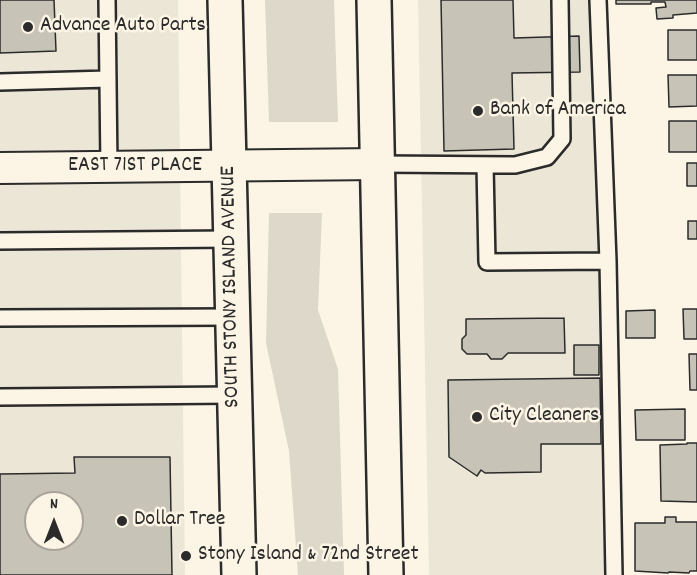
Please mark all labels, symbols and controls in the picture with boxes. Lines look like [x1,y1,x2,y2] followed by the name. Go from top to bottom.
[40,14,206,40] place label: Advance Auto Parts
[21,20,35,34] marker: Advance Auto Parts
[490,98,626,124] place label: Bank of America
[471,104,485,118] marker: Bank of America
[68,154,202,180] street label: EAST 71ST PLACE
[217,166,247,408] street label: SOUTH STONY ISLAND AVENUE
[489,404,599,430] place label: City Cleaners
[470,410,484,424] marker: City Cleaners
[24,491,84,551] north arrow
[50,493,58,516] text: N
[134,508,225,534] place label: Dollar Tree
[115,514,129,528] marker: Dollar Tree
[198,543,419,569] place label: Stony Island & 72nd Street
[179,549,193,563] marker: Stony Island & 72nd Street

